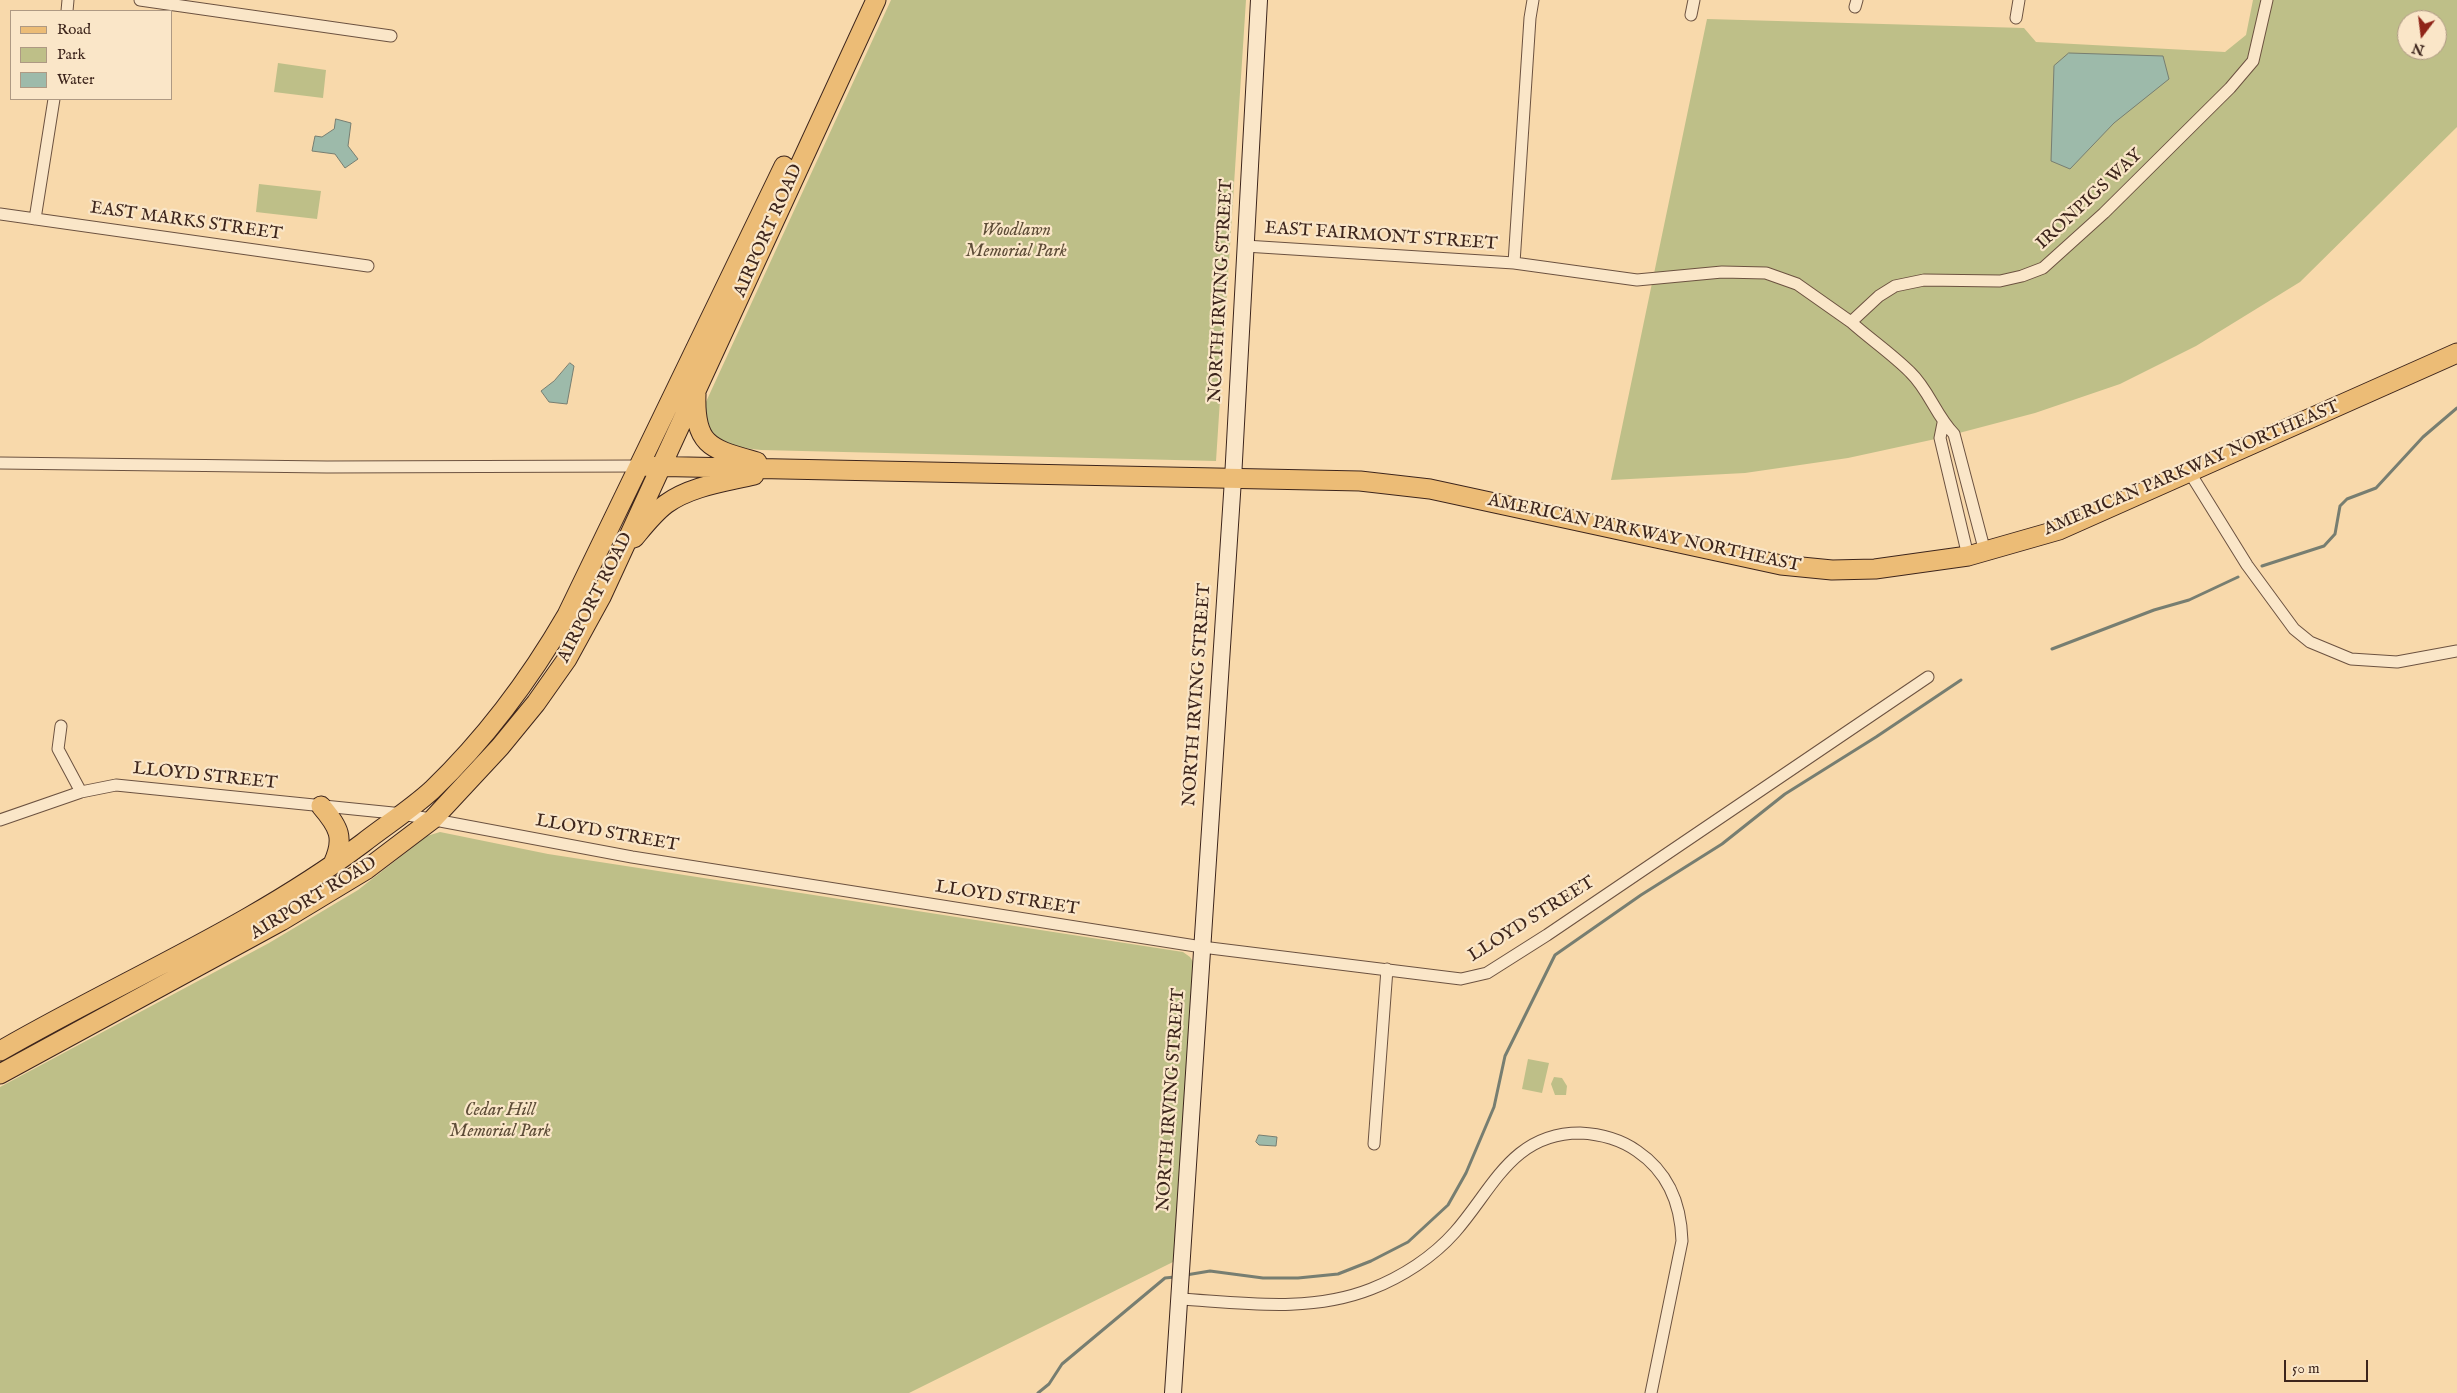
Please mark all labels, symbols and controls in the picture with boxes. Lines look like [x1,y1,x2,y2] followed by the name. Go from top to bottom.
[10,10,172,100] legend
[2397,10,2447,60] north arrow
[57,20,91,39] text: Road
[2410,38,2427,59] text: N
[57,45,86,64] text: Park
[57,70,94,89] text: Water
[2032,145,2148,255] street label: IRONPIGS WAY
[730,161,808,301] street label: AIRPORT ROAD
[1205,179,1239,403] street label: NORTH IRVING STREET
[89,198,283,246] street label: EAST MARKS STREET
[1264,218,1498,256] street label: EAST FAIRMONT STREET
[965,220,1067,262] park label: Woodlawn Memorial Park
[2041,397,2343,541] street label: AMERICAN PARKWAY NORTHEAST
[1486,490,1802,578] street label: AMERICAN PARKWAY NORTHEAST
[554,529,638,667] street label: AIRPORT ROAD
[1179,583,1217,807] street label: NORTH IRVING STREET
[132,759,278,795] street label: LLOYD STREET
[534,811,680,857] street label: LLOYD STREET
[247,853,381,945] street label: AIRPORT ROAD
[1465,872,1599,968] street label: LLOYD STREET
[934,877,1080,921] street label: LLOYD STREET
[1153,988,1191,1212] street label: NORTH IRVING STREET
[449,1100,551,1142] park label: Cedar Hill Memorial Park
[2287,1350,2371,1382] scale bar
[2292,1359,2320,1378] text: 50 m

